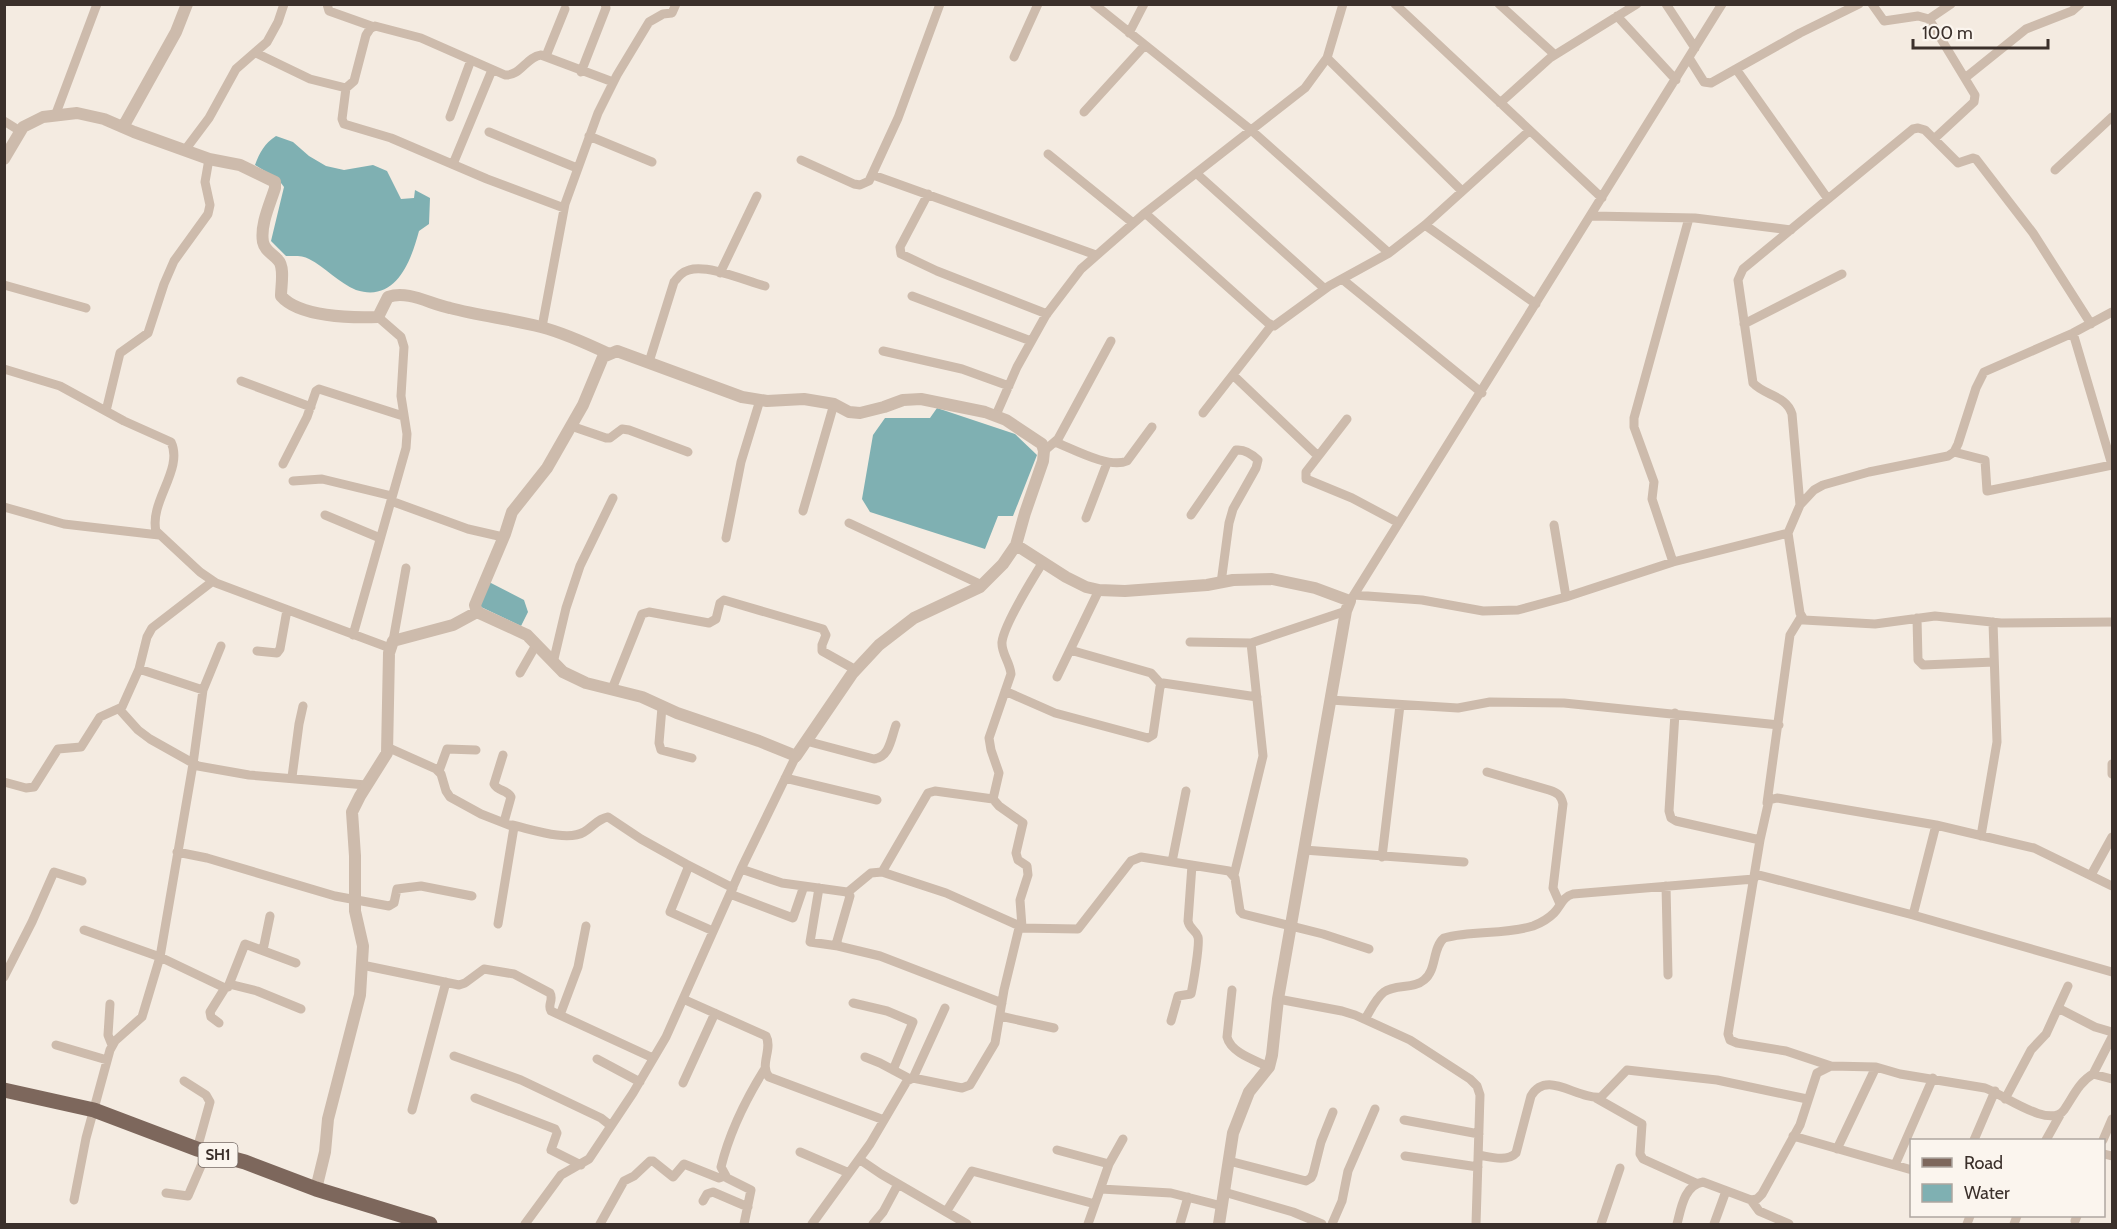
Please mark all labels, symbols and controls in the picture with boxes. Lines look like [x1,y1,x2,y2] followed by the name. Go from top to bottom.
[1913,12,2048,50] scale bar
[1922,22,1973,44] text: 100 m
[1910,1139,2105,1217] legend
[198,1143,238,1167] road number: SH1
[1964,1152,2003,1174] text: Road
[1964,1182,2010,1204] text: Water

